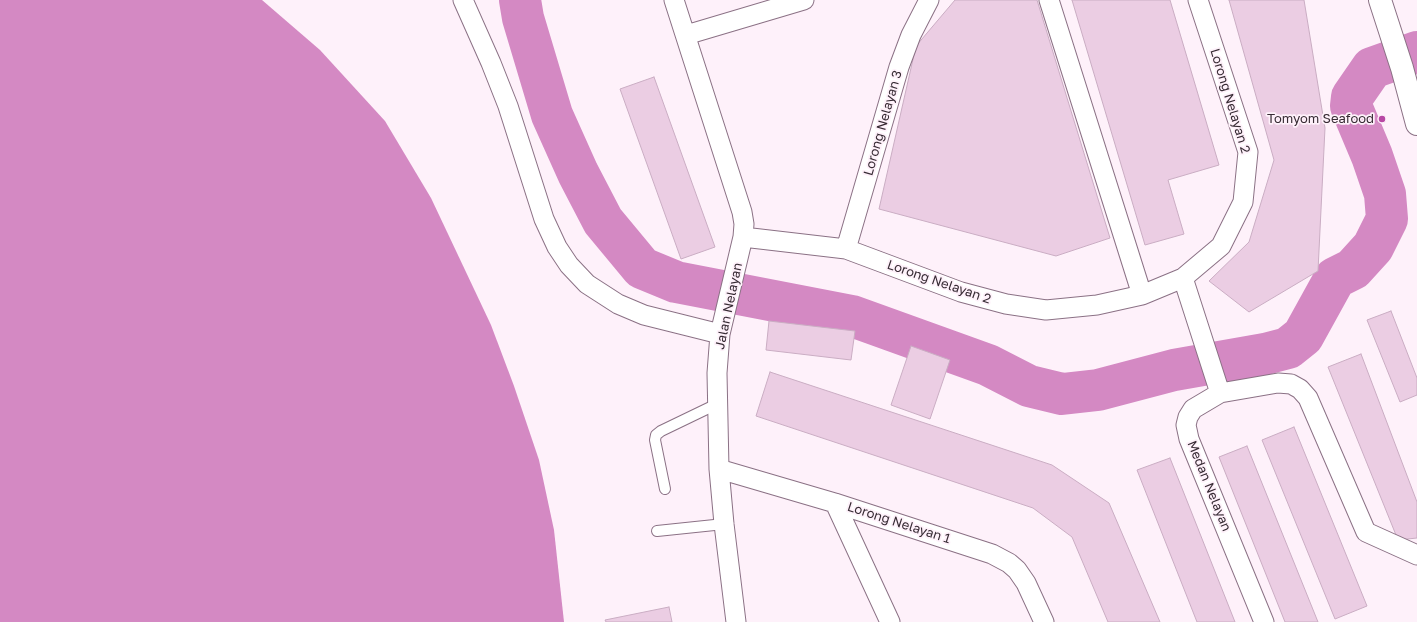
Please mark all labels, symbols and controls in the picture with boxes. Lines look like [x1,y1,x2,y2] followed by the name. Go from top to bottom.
[1207,47,1253,155] street label: Lorong Nelayan 2
[861,69,905,177] street label: Lorong Nelayan 3
[1267,111,1374,127] place label: Tomyom Seafood
[1377,114,1387,124] marker: Tomyom Seafood
[885,257,993,307] street label: Lorong Nelayan 2
[712,261,746,351] street label: Jalan Nelayan
[1184,438,1234,534] street label: Medan Nelayan
[845,499,953,547] street label: Lorong Nelayan 1

